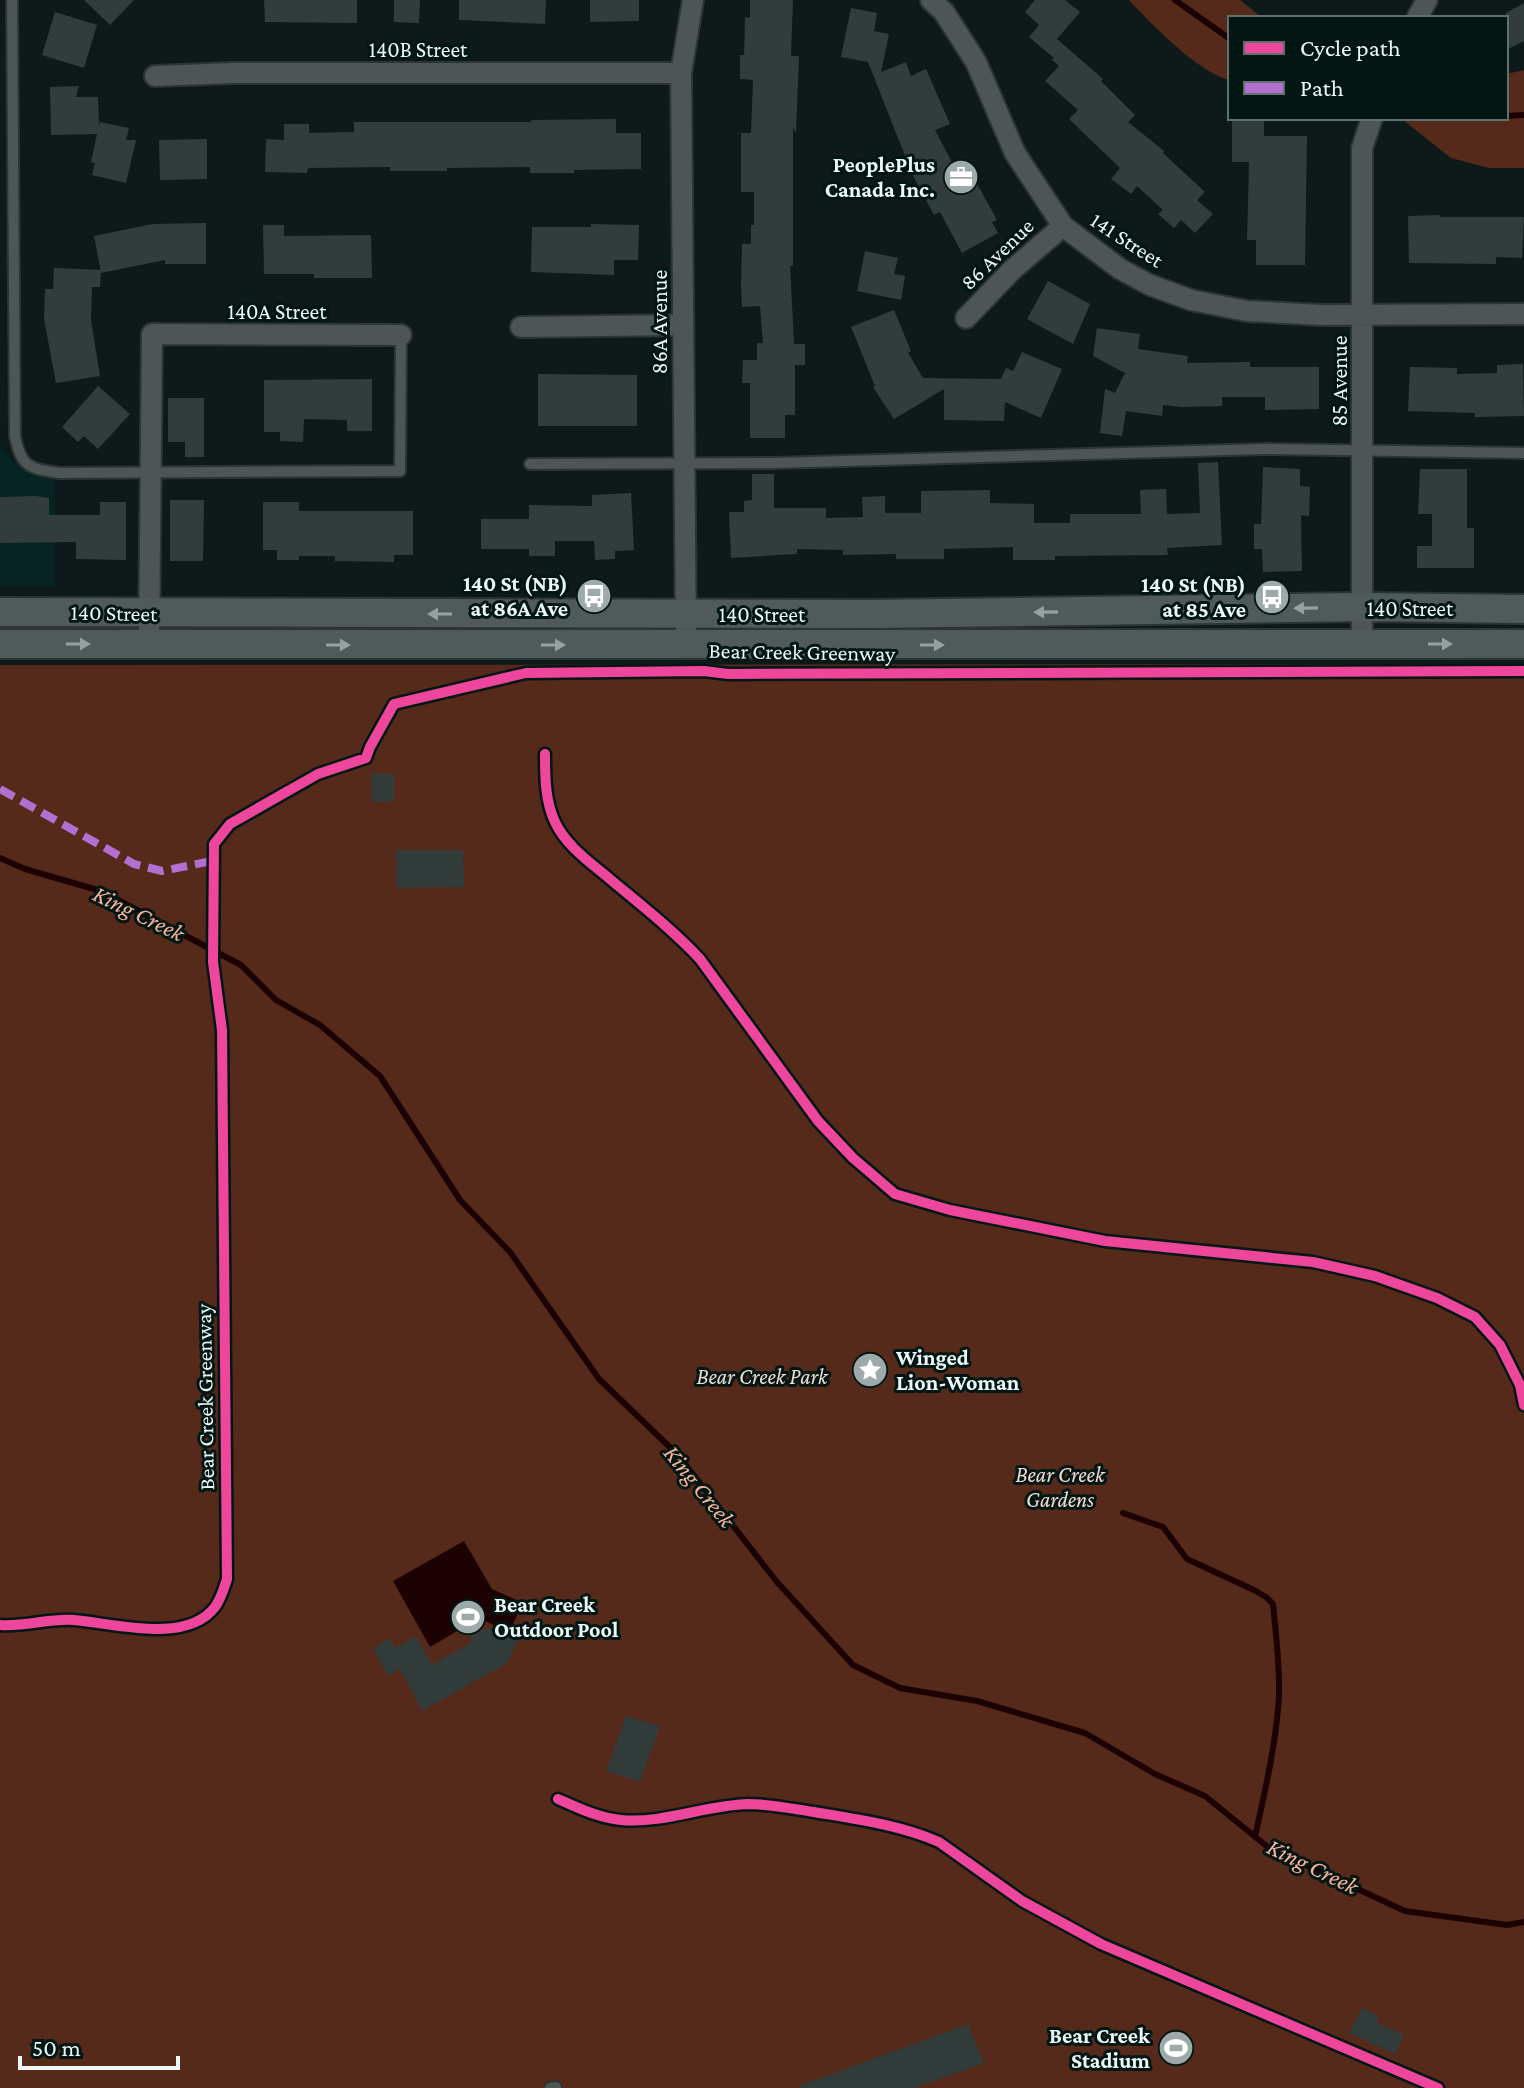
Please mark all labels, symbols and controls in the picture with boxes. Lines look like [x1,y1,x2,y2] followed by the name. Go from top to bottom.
[1228,16,1508,120] legend
[1300,34,1401,61] text: Cycle path
[369,37,468,62] street label: 140B Street
[1300,74,1344,101] text: Path
[825,152,935,202] place label: PeoplePlus Canada Inc.
[942,158,980,196] office icon: PeoplePlus Canada Inc.
[1086,207,1169,273] street label: 141 Street
[955,213,1039,295] street label: 86 Avenue
[647,270,672,374] street label: 86A Avenue
[227,299,327,324] street label: 140A Street
[1327,336,1352,426] street label: 85 Avenue
[463,571,568,621] place label: 140 St (NB) at 86A Ave
[1141,572,1246,622] place label: 140 St (NB) at 85 Ave
[575,577,613,615] bus stop icon: 140 St (NB) at 86A Ave
[1253,578,1291,616] bus stop icon: 140 St (NB) at 85 Ave
[1367,596,1454,621] street label: 140 Street
[70,600,158,626] street label: 140 Street
[719,602,806,627] street label: 140 Street
[1293,602,1318,614] one-way arrow
[1033,606,1058,618] one-way arrow
[427,608,452,620] one-way arrow
[66,638,91,650] one-way arrow
[708,638,896,666] street label: Bear Creek Greenway
[1428,638,1453,650] one-way arrow
[326,639,351,651] one-way arrow
[541,639,566,651] one-way arrow
[920,639,945,651] one-way arrow
[89,879,190,947] water label: King Creek
[191,1303,219,1491] street label: Bear Creek Greenway
[895,1345,1020,1395] place label: Winged Lion-Woman
[851,1351,889,1389] place icon: Winged Lion-Woman
[696,1364,829,1389] park label: Bear Creek Park
[659,1439,742,1534] water label: King Creek
[1015,1462,1106,1512] park label: Bear Creek Gardens
[494,1592,619,1642] place label: Bear Creek Outdoor Pool
[449,1598,487,1636] sports icon: Bear Creek Outdoor Pool
[1263,1832,1364,1900] water label: King Creek
[20,2020,178,2070] scale bar
[1049,2023,1151,2073] place label: Bear Creek Stadium
[1157,2029,1195,2067] sports icon: Bear Creek Stadium
[32,2034,81,2061] text: 50 m

